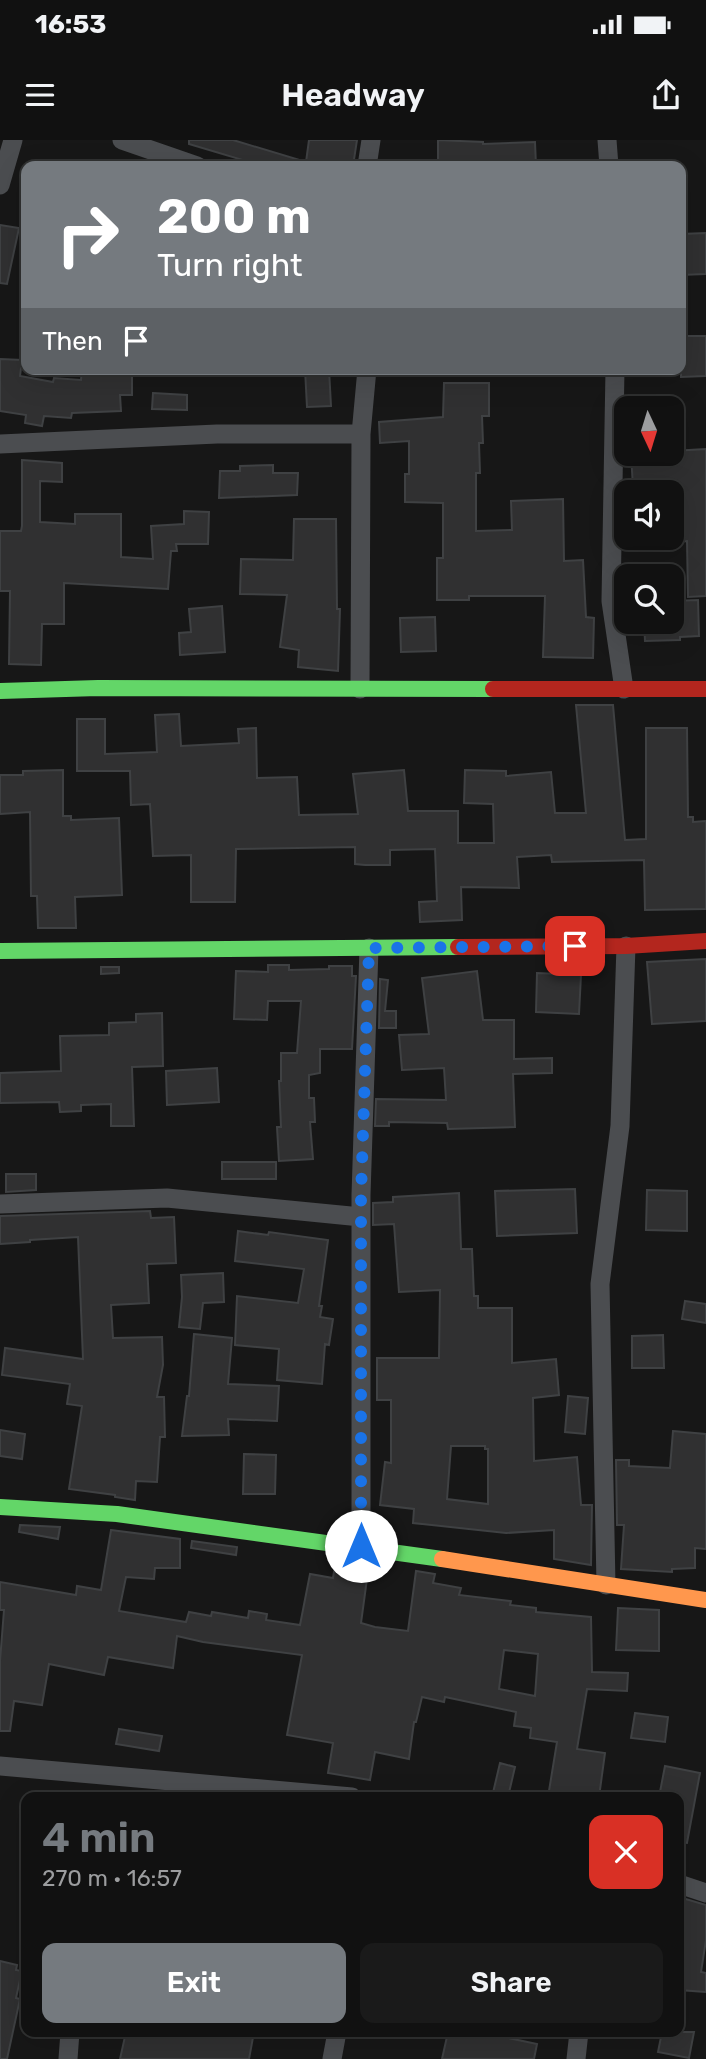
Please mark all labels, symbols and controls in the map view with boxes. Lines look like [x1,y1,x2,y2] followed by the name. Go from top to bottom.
[35,9,106,40] text: 16:53
[21,76,59,114] icon: menu
[281,76,425,114] text: Headway
[647,76,685,114] icon: share
[157,187,311,245] text: 200 m
[42,189,133,280] icon: right
[157,246,302,284] text: Turn right
[117,322,155,360] icon: arrive
[42,326,103,357] text: Then
[614,396,684,466] north arrow
[614,396,684,634] map controls
[614,480,684,550] button: sound
[614,564,684,634] button: search
[545,916,605,976] pin
[556,927,594,965] icon: arrive
[324,1509,398,1583] position arrow
[42,1813,156,1863] text: 4 min
[589,1815,663,1889] button: close
[42,1864,182,1892] text: 270 m · 16:57
[42,1943,346,2023] button: Exit
[360,1943,663,2023] button: Share

